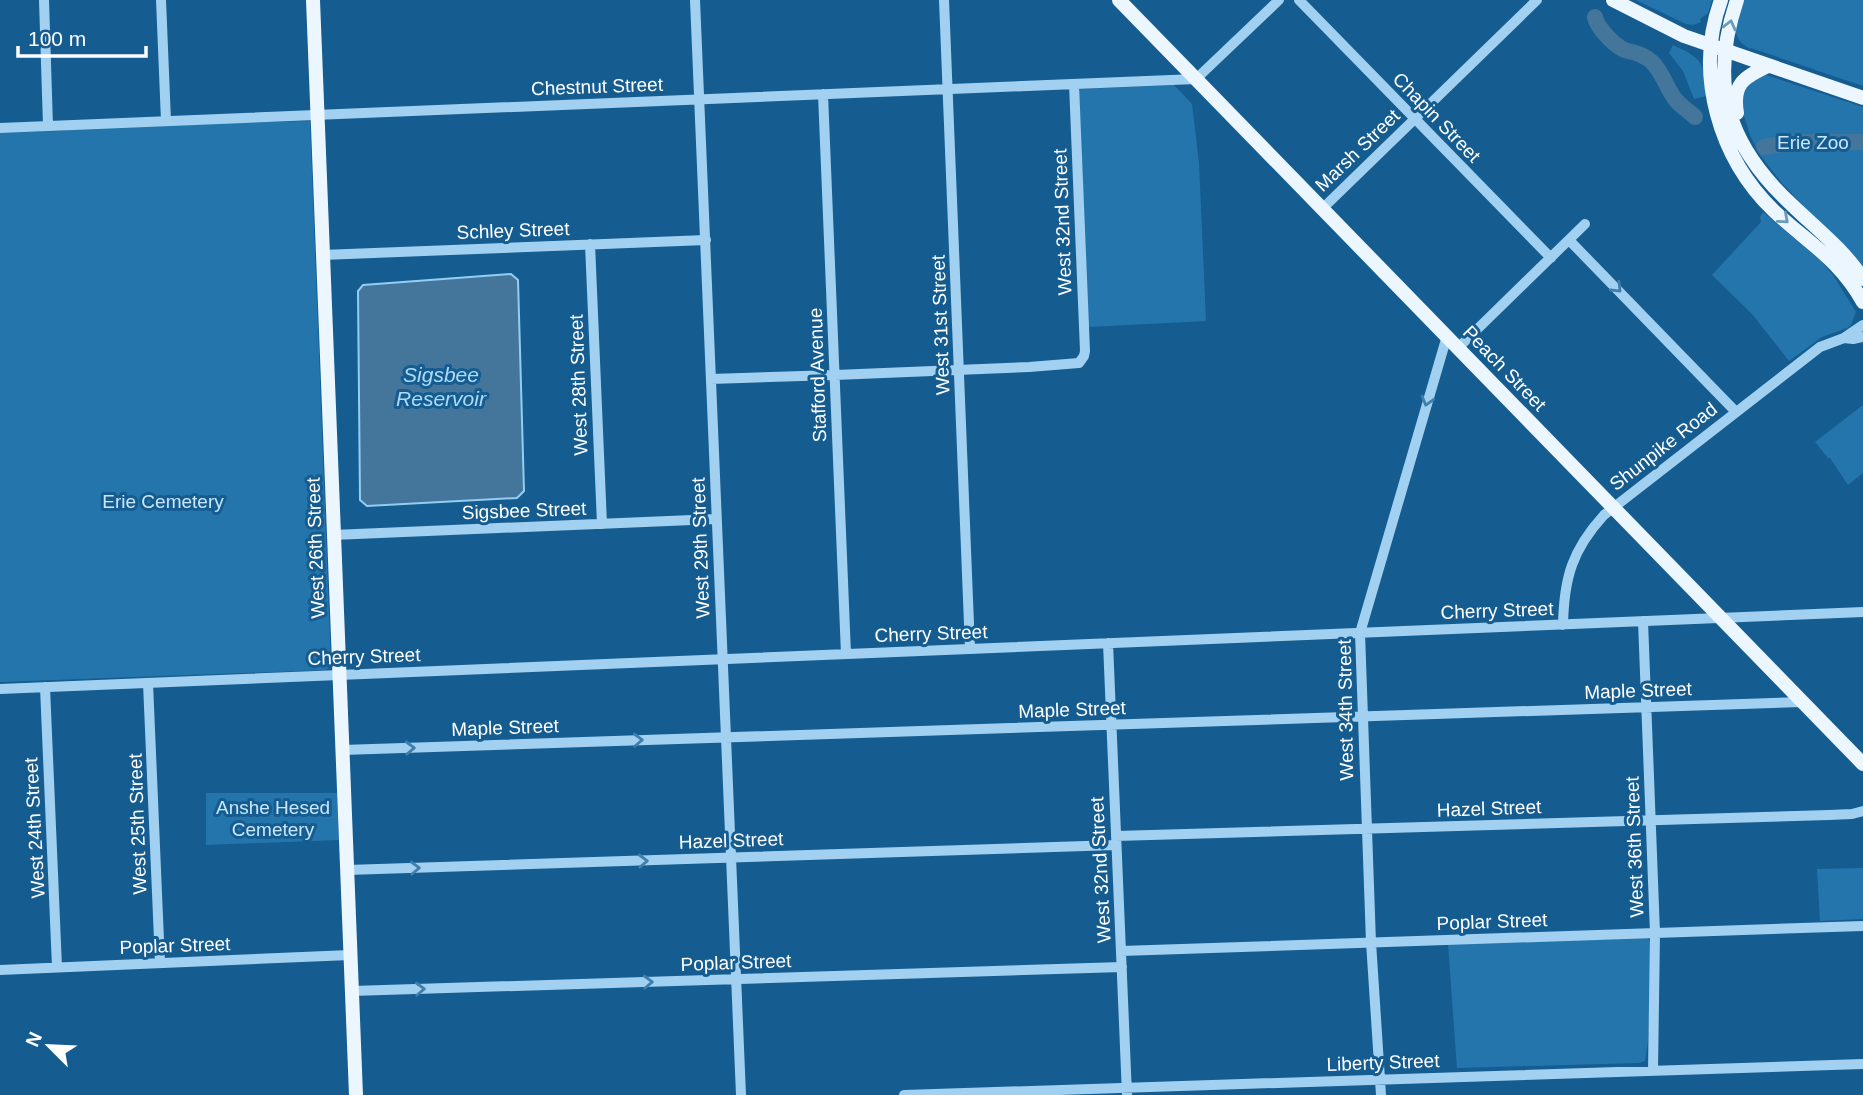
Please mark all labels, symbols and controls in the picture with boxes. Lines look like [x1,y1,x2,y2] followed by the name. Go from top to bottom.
[18,14,145,58] scale bar
[1722,20,1736,32] one-way arrow
[28,27,86,50] text: 100 m
[1389,68,1485,167] street label: Chapin Street
[531,74,664,99] street label: Chestnut Street
[1311,105,1404,196] street label: Marsh Street
[1777,132,1849,153] park label: Erie Zoo
[1049,148,1076,296] street label: West 32nd Street
[1776,211,1789,223] one-way arrow
[456,218,571,243] street label: Schley Street
[928,254,953,395] street label: West 31st Street
[1609,280,1622,293] one-way arrow
[805,307,830,443] street label: Stafford Avenue
[566,313,591,456] street label: West 28th Street
[1459,322,1551,416] street label: Peach Street
[396,363,487,410] water label: Sigsbee Reservoir
[1421,395,1435,407] one-way arrow
[1606,398,1721,495] street label: Shunpike Road
[303,476,328,619] street label: West 26th Street
[688,476,713,619] street label: West 29th Street
[102,491,224,512] park label: Erie Cemetery
[461,498,587,523] street label: Sigsbee Street
[1440,598,1555,623] street label: Cherry Street
[874,621,989,646] street label: Cherry Street
[1334,639,1357,781] street label: West 34th Street
[307,644,422,669] street label: Cherry Street
[1584,678,1693,703] street label: Maple Street
[1018,697,1127,722] street label: Maple Street
[451,715,560,740] street label: Maple Street
[632,733,643,748] one-way arrow
[405,740,416,755] one-way arrow
[125,752,150,895] street label: West 25th Street
[20,756,49,899] street label: West 24th Street
[1622,775,1647,918] street label: West 36th Street
[1086,796,1115,944] street label: West 32nd Street
[1436,796,1542,821] street label: Hazel Street
[216,797,330,840] park label: Anshe Hesed Cemetery
[678,828,784,853] street label: Hazel Street
[637,853,648,868] one-way arrow
[410,861,421,876] one-way arrow
[1436,909,1549,934] street label: Poplar Street
[119,933,232,958] street label: Poplar Street
[680,950,793,975] street label: Poplar Street
[643,974,653,990] one-way arrow
[415,982,426,997] one-way arrow
[14,1011,84,1081] north arrow
[22,1029,46,1050] text: N
[1326,1050,1441,1075] street label: Liberty Street

